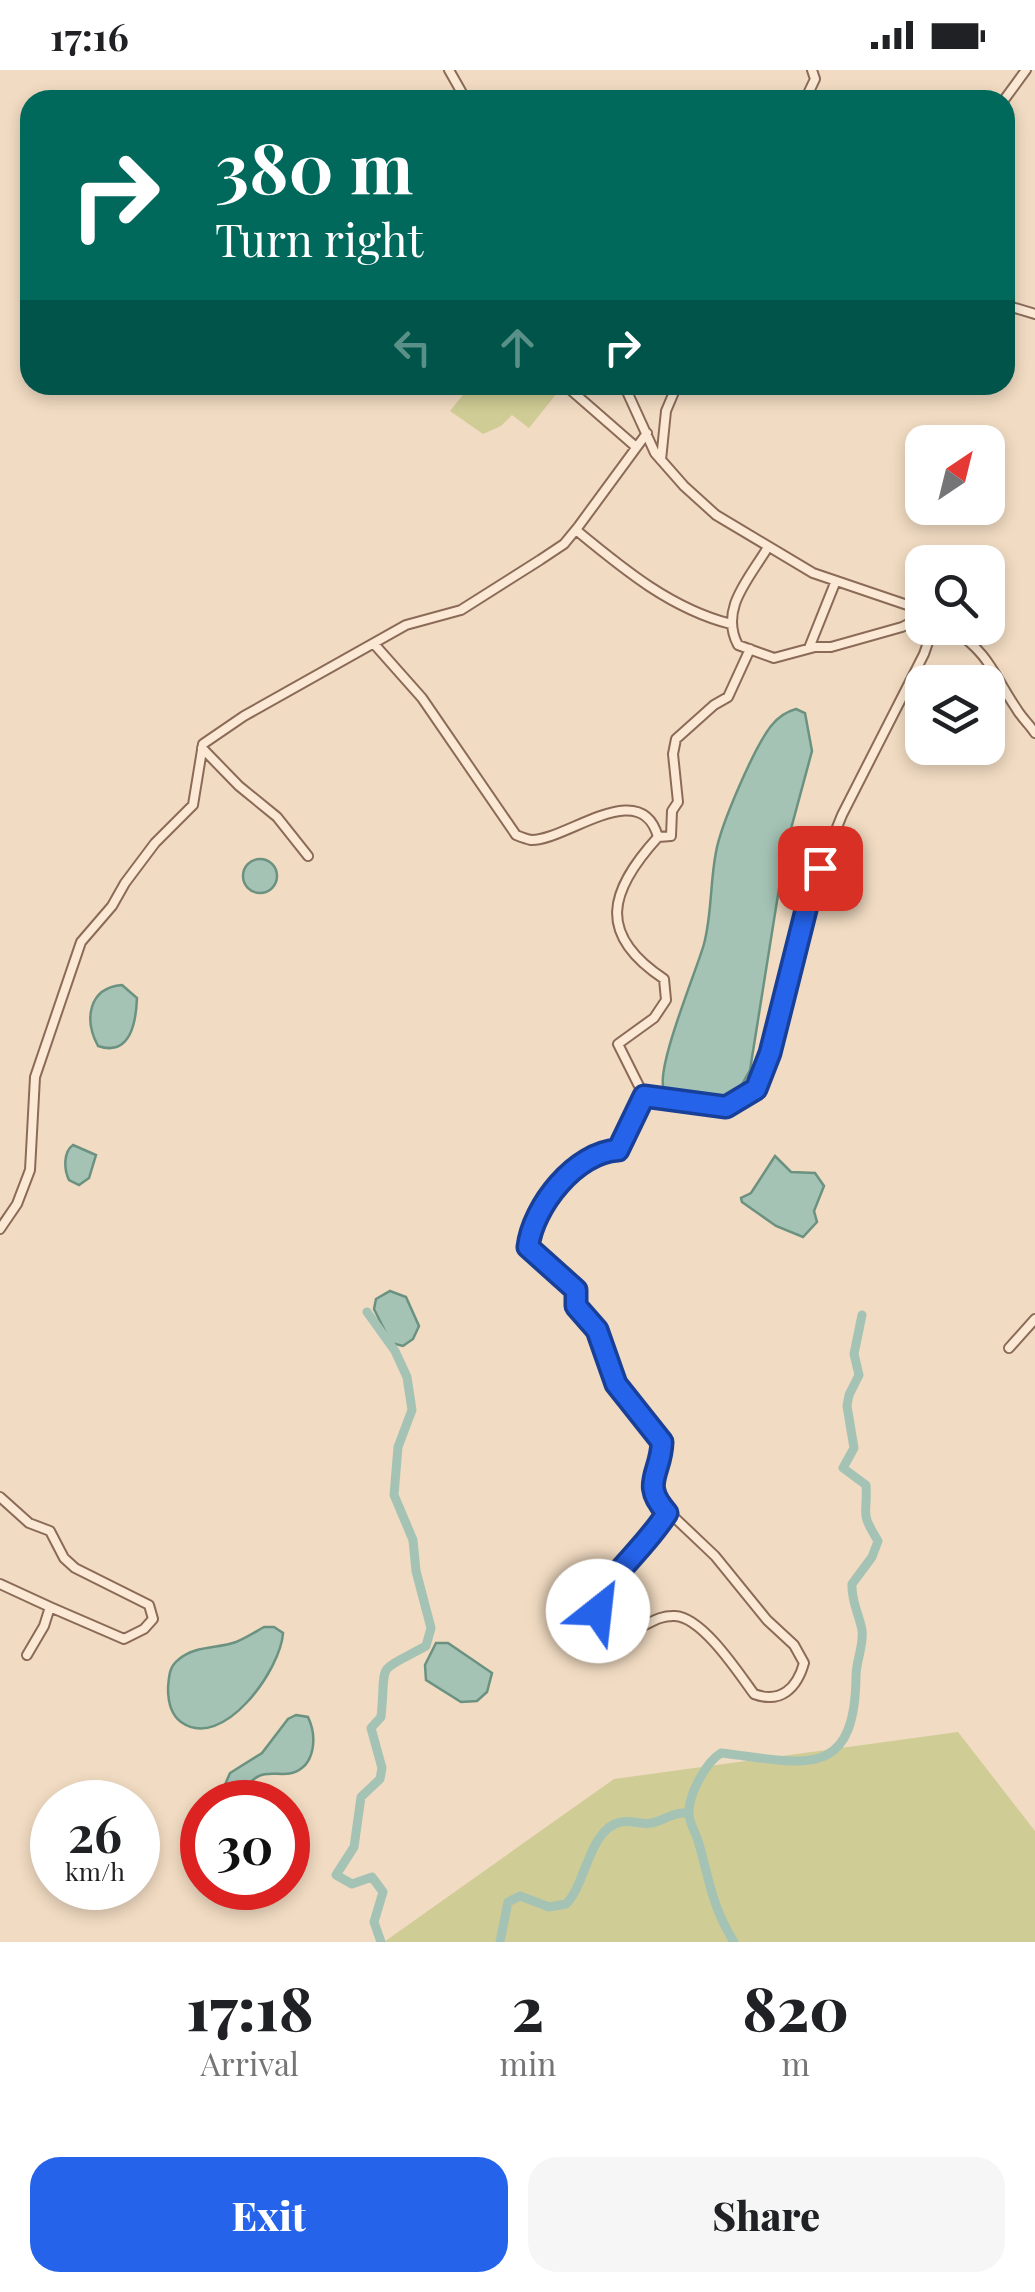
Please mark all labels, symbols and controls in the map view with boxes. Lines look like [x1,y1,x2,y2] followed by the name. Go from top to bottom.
[50,10,129,61] text: 17:16
[215,118,413,212] text: 380 m
[50,130,180,260] icon: right
[215,208,423,268] text: Turn right
[385,320,440,375] icon: left
[490,320,545,375] icon: ahead
[595,320,650,375] icon: right
[905,425,1005,525] north arrow
[905,425,1005,765] map controls
[905,545,1005,645] button: search
[905,665,1005,765] button: layers
[778,826,863,911] pin
[793,841,848,896] icon: arrive
[546,1559,650,1663] position arrow
[180,1780,310,1910] speed limit sign: 30
[68,1799,122,1866] text: 26
[65,1854,125,1887] text: km/h
[186,1966,313,2046] text: 17:18
[512,1966,544,2046] text: 2
[743,1966,849,2046] text: 820
[200,2041,299,2084] text: Arrival
[499,2041,556,2084] text: min
[781,2041,810,2084] text: m
[30,2157,508,2272] button: Exit
[528,2157,1005,2272] button: Share

